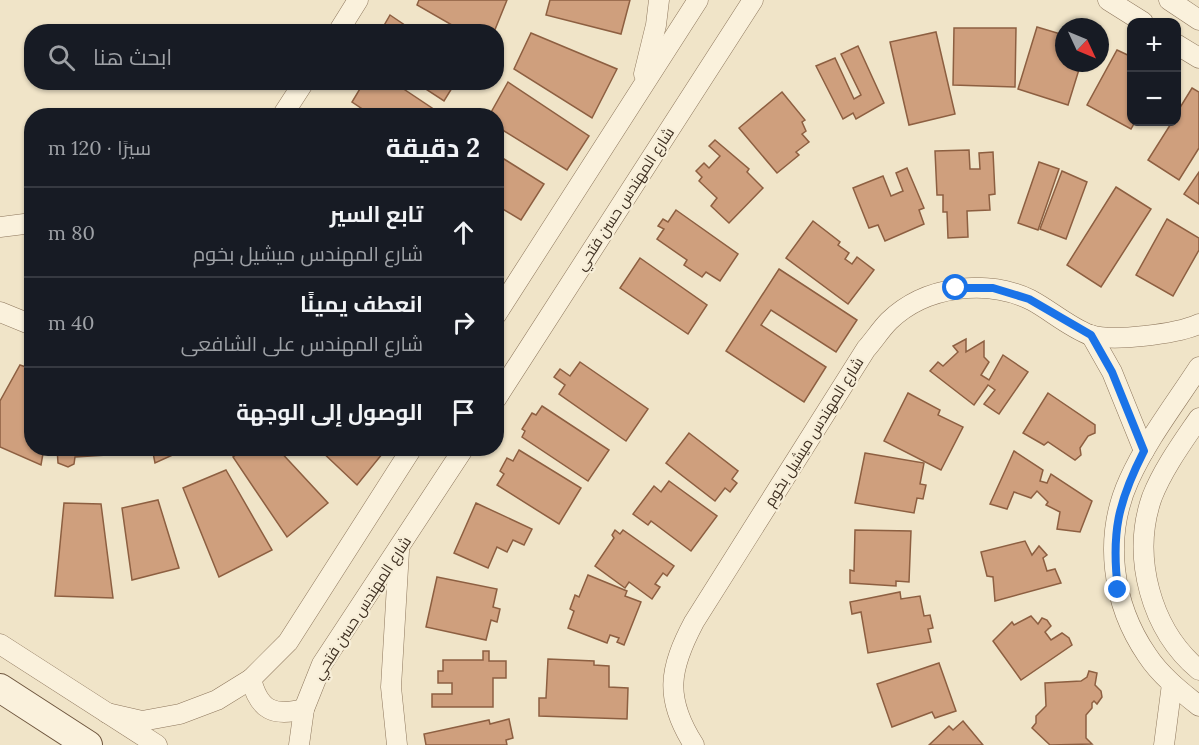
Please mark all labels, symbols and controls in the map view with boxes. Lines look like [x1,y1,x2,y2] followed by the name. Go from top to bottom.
[1055,18,1109,72] north arrow
[1127,18,1181,126] map controls
[1127,18,1181,72] button: +
[24,24,504,90] search box
[45,41,78,74] icon: search
[93,43,172,71] text: ابحث هنا
[1127,72,1181,126] button: −
[571,124,681,276] street label: شارع المهندس حسن فتحي
[386,131,480,164] text: 2 دقيقة
[48,135,151,160] text: سيرًا · 120 m
[330,200,423,228] text: تابع السير
[447,216,480,249] icon: ahead
[48,220,95,245] text: 80 m
[193,241,423,266] text: شارع المهندس ميشيل بخوم
[942,274,968,300] route start
[300,290,423,318] text: انعطف يمينًا
[447,306,480,339] icon: right
[48,310,94,335] text: 40 m
[181,331,423,356] text: شارع المهندس على الشافعى
[760,354,869,511] street label: شارع المهندس ميشيل بخوم
[447,396,480,429] icon: arrive
[236,398,423,426] text: الوصول إلى الوجهة
[308,533,418,685] street label: شارع المهندس حسن فتحي
[1104,576,1130,602] route end

